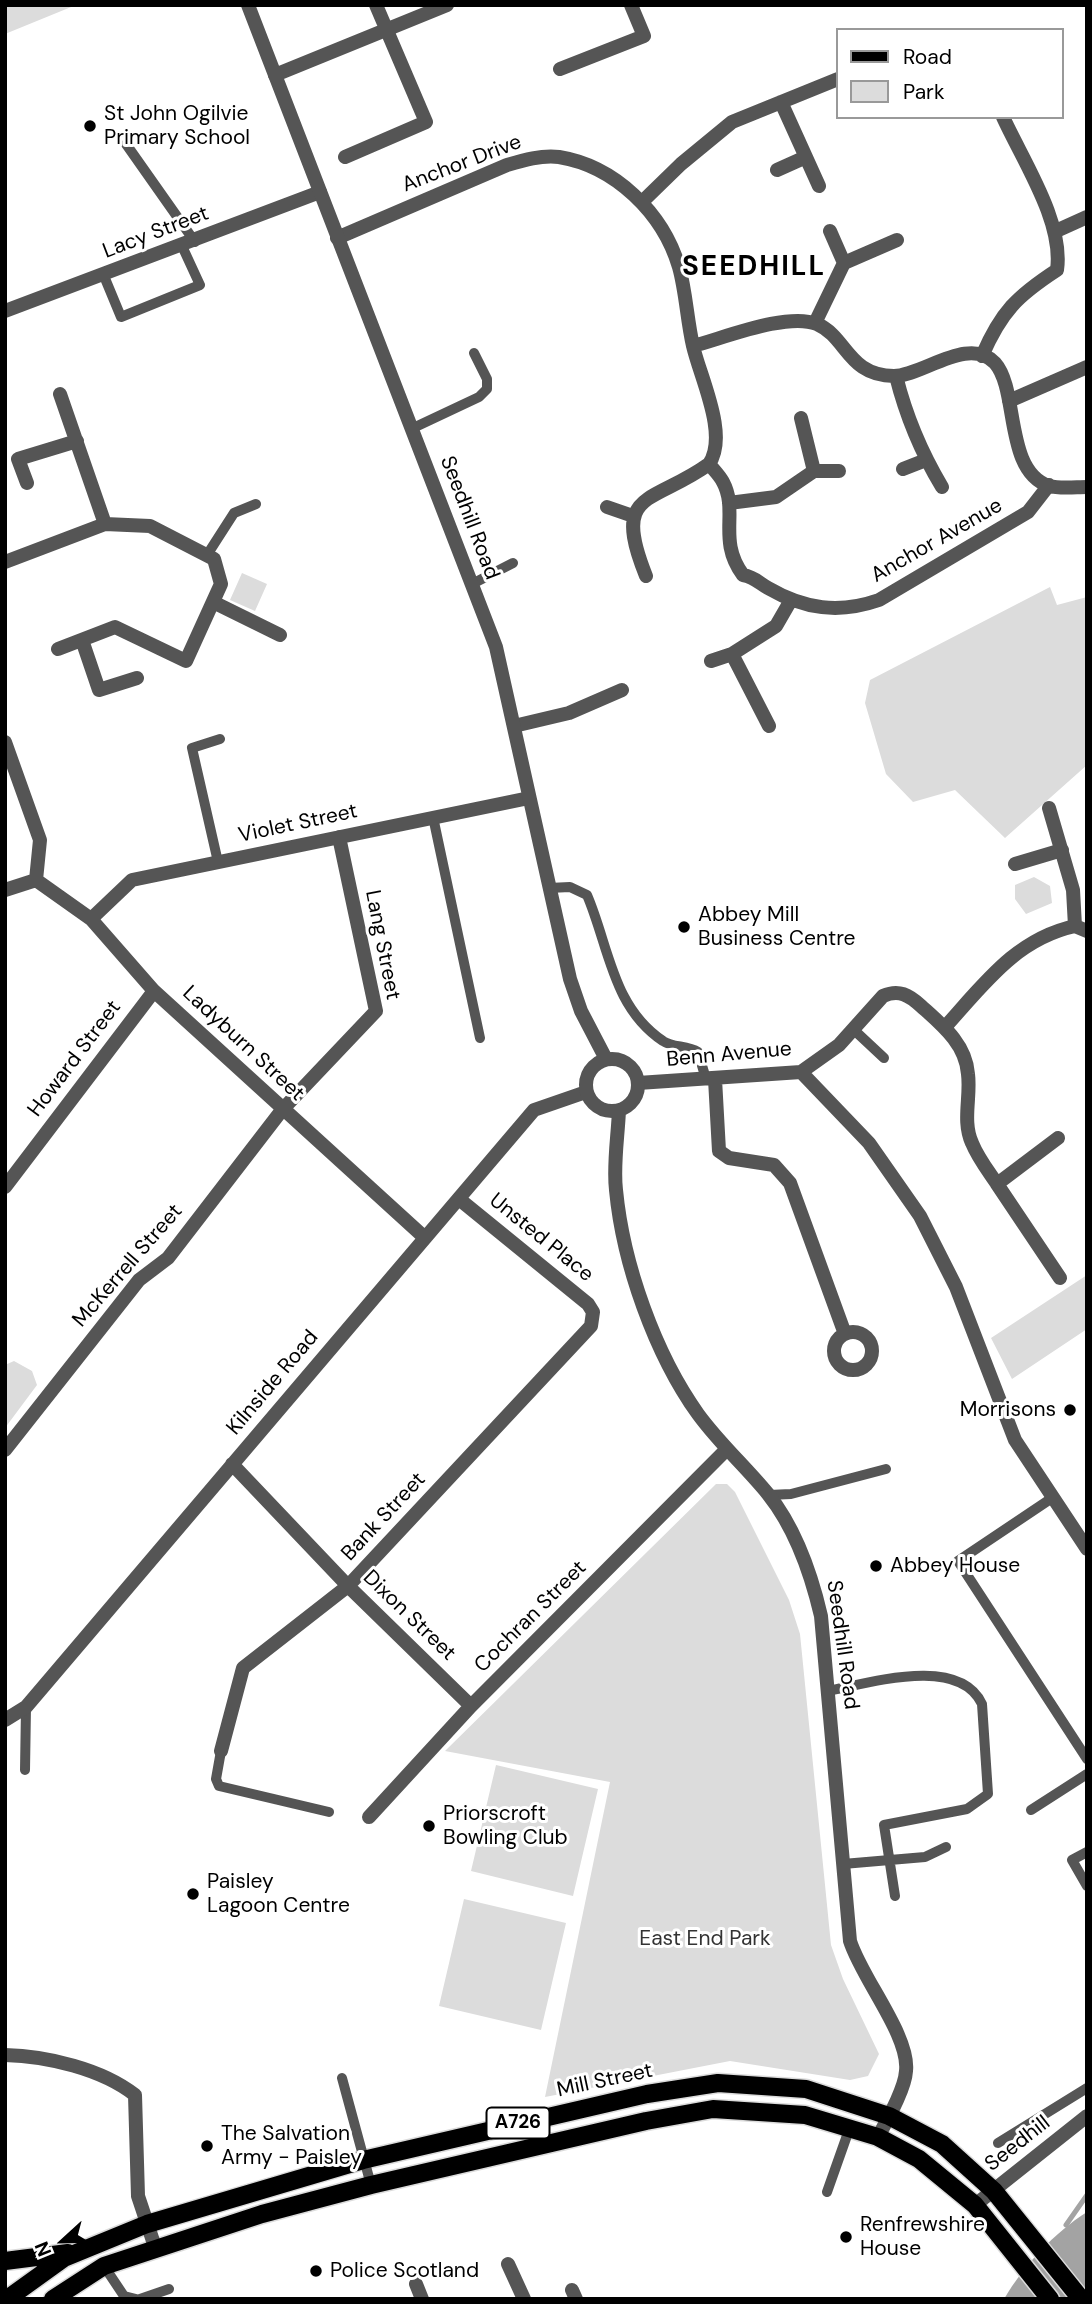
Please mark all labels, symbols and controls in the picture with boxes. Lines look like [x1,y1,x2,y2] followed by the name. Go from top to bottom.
[836,28,1064,119] legend
[903,43,952,71] text: Road
[903,78,944,106] text: Park
[104,101,250,151] place label: St John Ogilvie Primary School
[82,118,98,134] marker: St John Ogilvie Primary School
[399,130,525,198] street label: Anchor Drive
[100,201,212,265] street label: Lacy Street
[683,251,825,285] district label: SEEDHILL
[434,453,504,583] street label: Seedhill Road
[867,493,1007,589] street label: Anchor Avenue
[236,799,360,849] street label: Violet Street
[359,888,405,1002] street label: Lang Street
[698,902,855,952] place label: Abbey Mill Business Centre
[676,919,692,935] marker: Abbey Mill Business Centre
[177,981,309,1107] street label: Ladyburn Street
[23,996,127,1122] street label: Howard Street
[665,1037,793,1073] street label: Benn Avenue
[484,1188,598,1288] street label: Unsted Place
[68,1199,188,1333] street label: McKerrell Street
[222,1325,324,1441] street label: Kilnside Road
[960,1397,1056,1423] place label: Morrisons
[1062,1402,1078,1418] marker: Morrisons
[337,1468,431,1566] street label: Bank Street
[890,1553,1020,1579] place label: Abbey House
[470,1556,592,1678] street label: Cochran Street
[868,1558,884,1574] marker: Abbey House
[357,1566,461,1666] street label: Dixon Street
[820,1579,864,1711] street label: Seedhill Road
[443,1801,568,1851] place label: Priorscroft Bowling Club
[421,1818,437,1834] marker: Priorscroft Bowling Club
[207,1869,350,1919] place label: Paisley Lagoon Centre
[185,1886,201,1902] marker: Paisley Lagoon Centre
[639,1926,771,1952] park label: East End Park
[555,2059,655,2103] street label: Mill Street
[486,2108,550,2138] road number: A726
[980,2111,1056,2177] street label: Seedhill
[221,2121,362,2171] place label: The Salvation Army - Paisley
[199,2138,215,2154] marker: The Salvation Army - Paisley
[28,2206,98,2276] north arrow
[860,2212,985,2262] place label: Renfrewshire House
[838,2229,854,2245] marker: Renfrewshire House
[29,2238,57,2260] text: N
[330,2258,479,2284] place label: Police Scotland
[308,2263,324,2279] marker: Police Scotland

